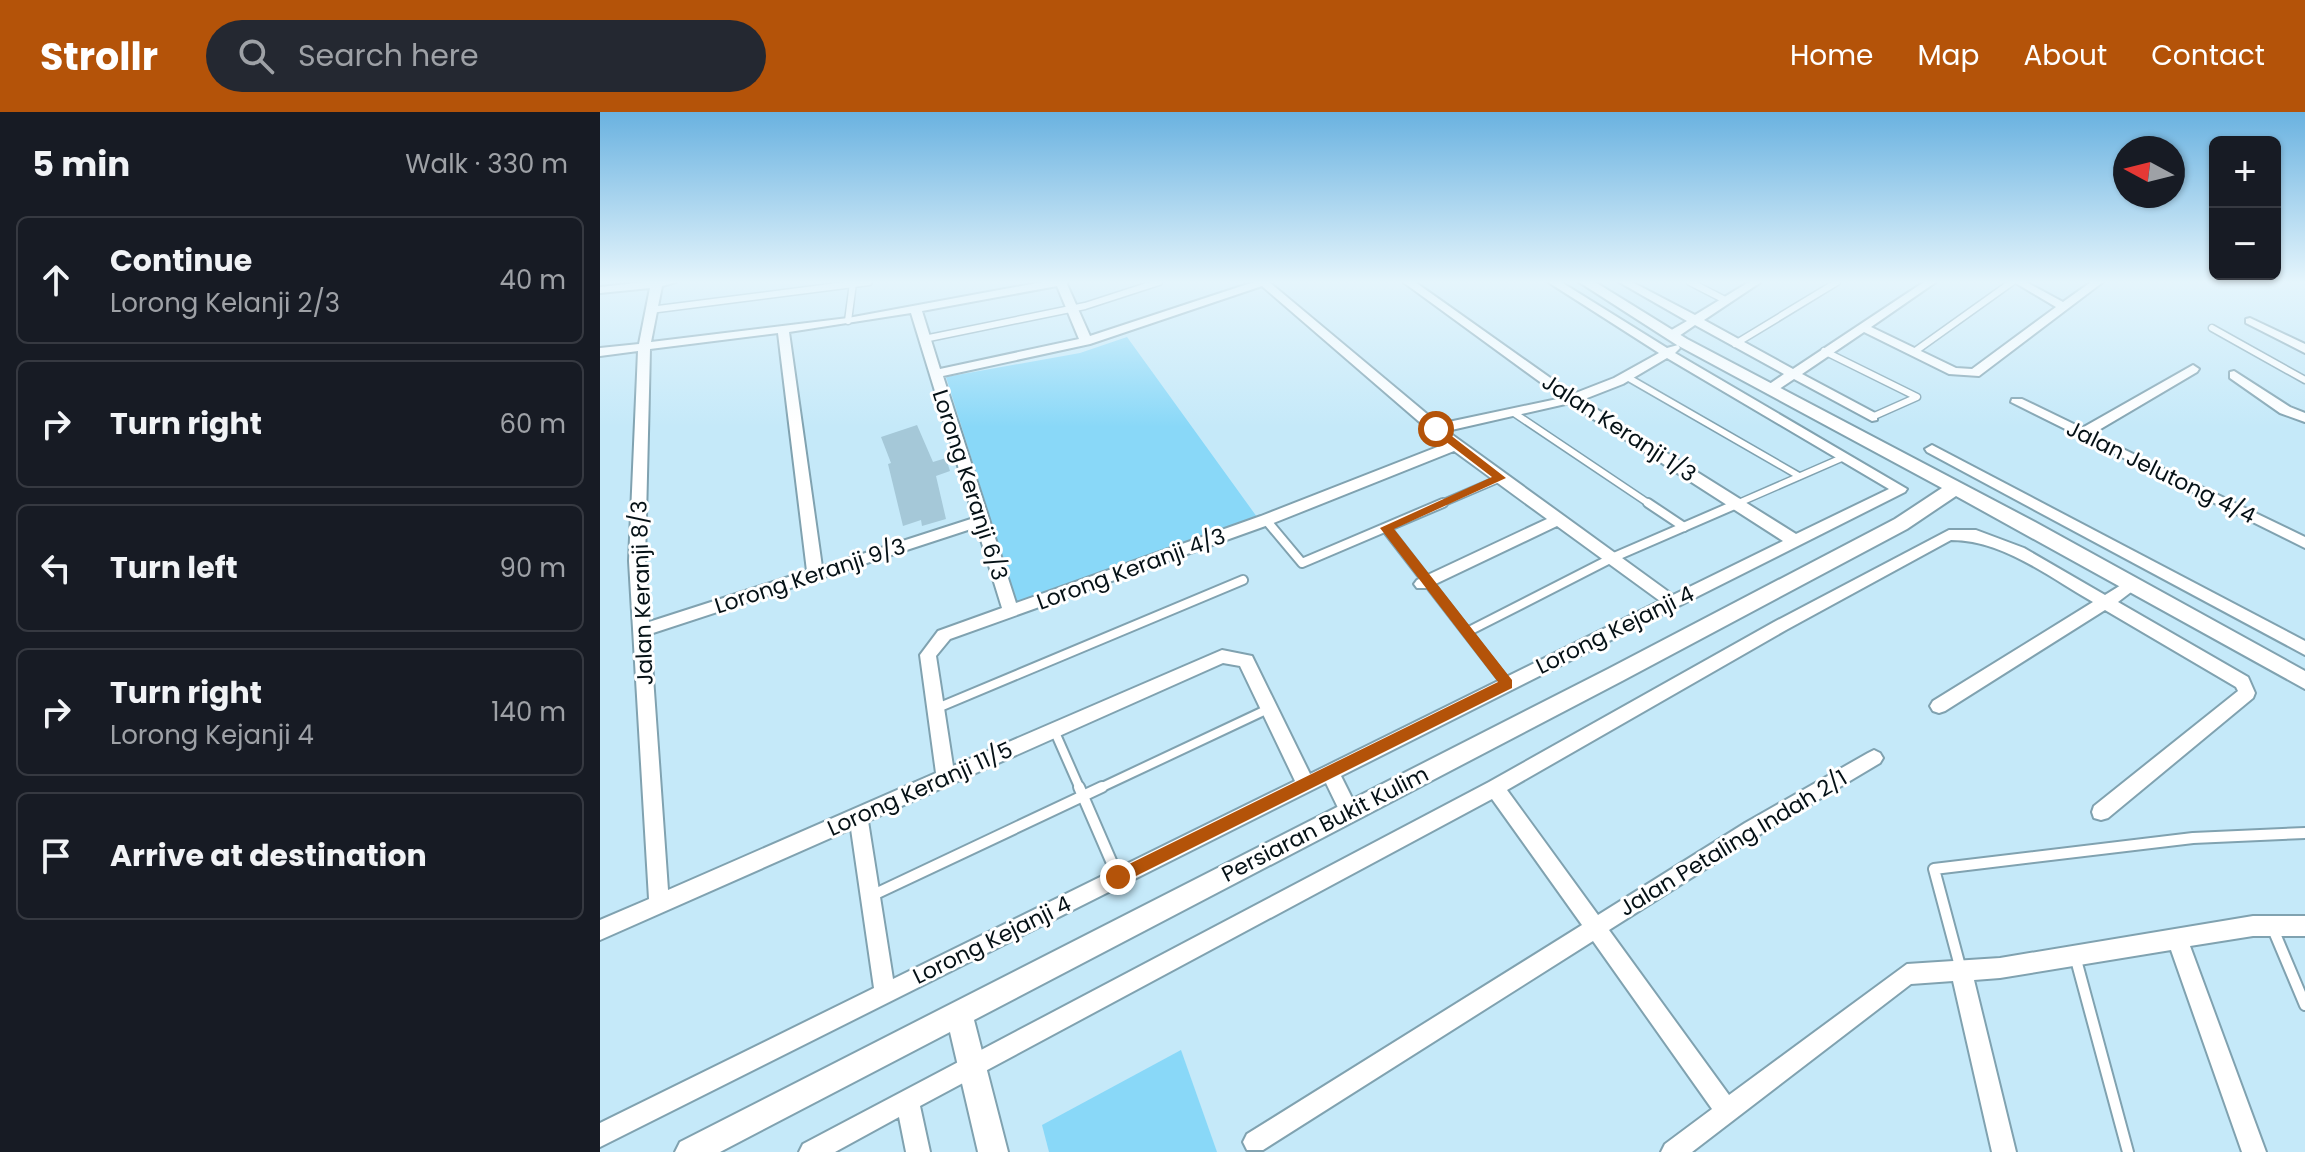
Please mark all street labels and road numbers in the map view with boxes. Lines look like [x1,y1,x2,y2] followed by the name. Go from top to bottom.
[1536,367,1702,489] street label: Jalan Keranji 1/3
[925,386,1015,584] street label: Lorong Keranji 6/3
[2061,413,2261,531] street label: Jalan Jelutong 4/4
[623,500,661,686] street label: Jalan Keranji 8/3
[1032,520,1230,618] street label: Lorong Keranji 4/3
[711,531,909,621] street label: Lorong Keranji 9/3
[1531,578,1699,682] street label: Lorong Kejanji 4
[822,734,1018,844] street label: Lorong Keranji 11/5
[1216,758,1434,890] street label: Persiaran Bukit Kulim
[1613,762,1853,924] street label: Jalan Petaling Indah 2/1
[908,888,1076,992] street label: Lorong Kejanji 4

